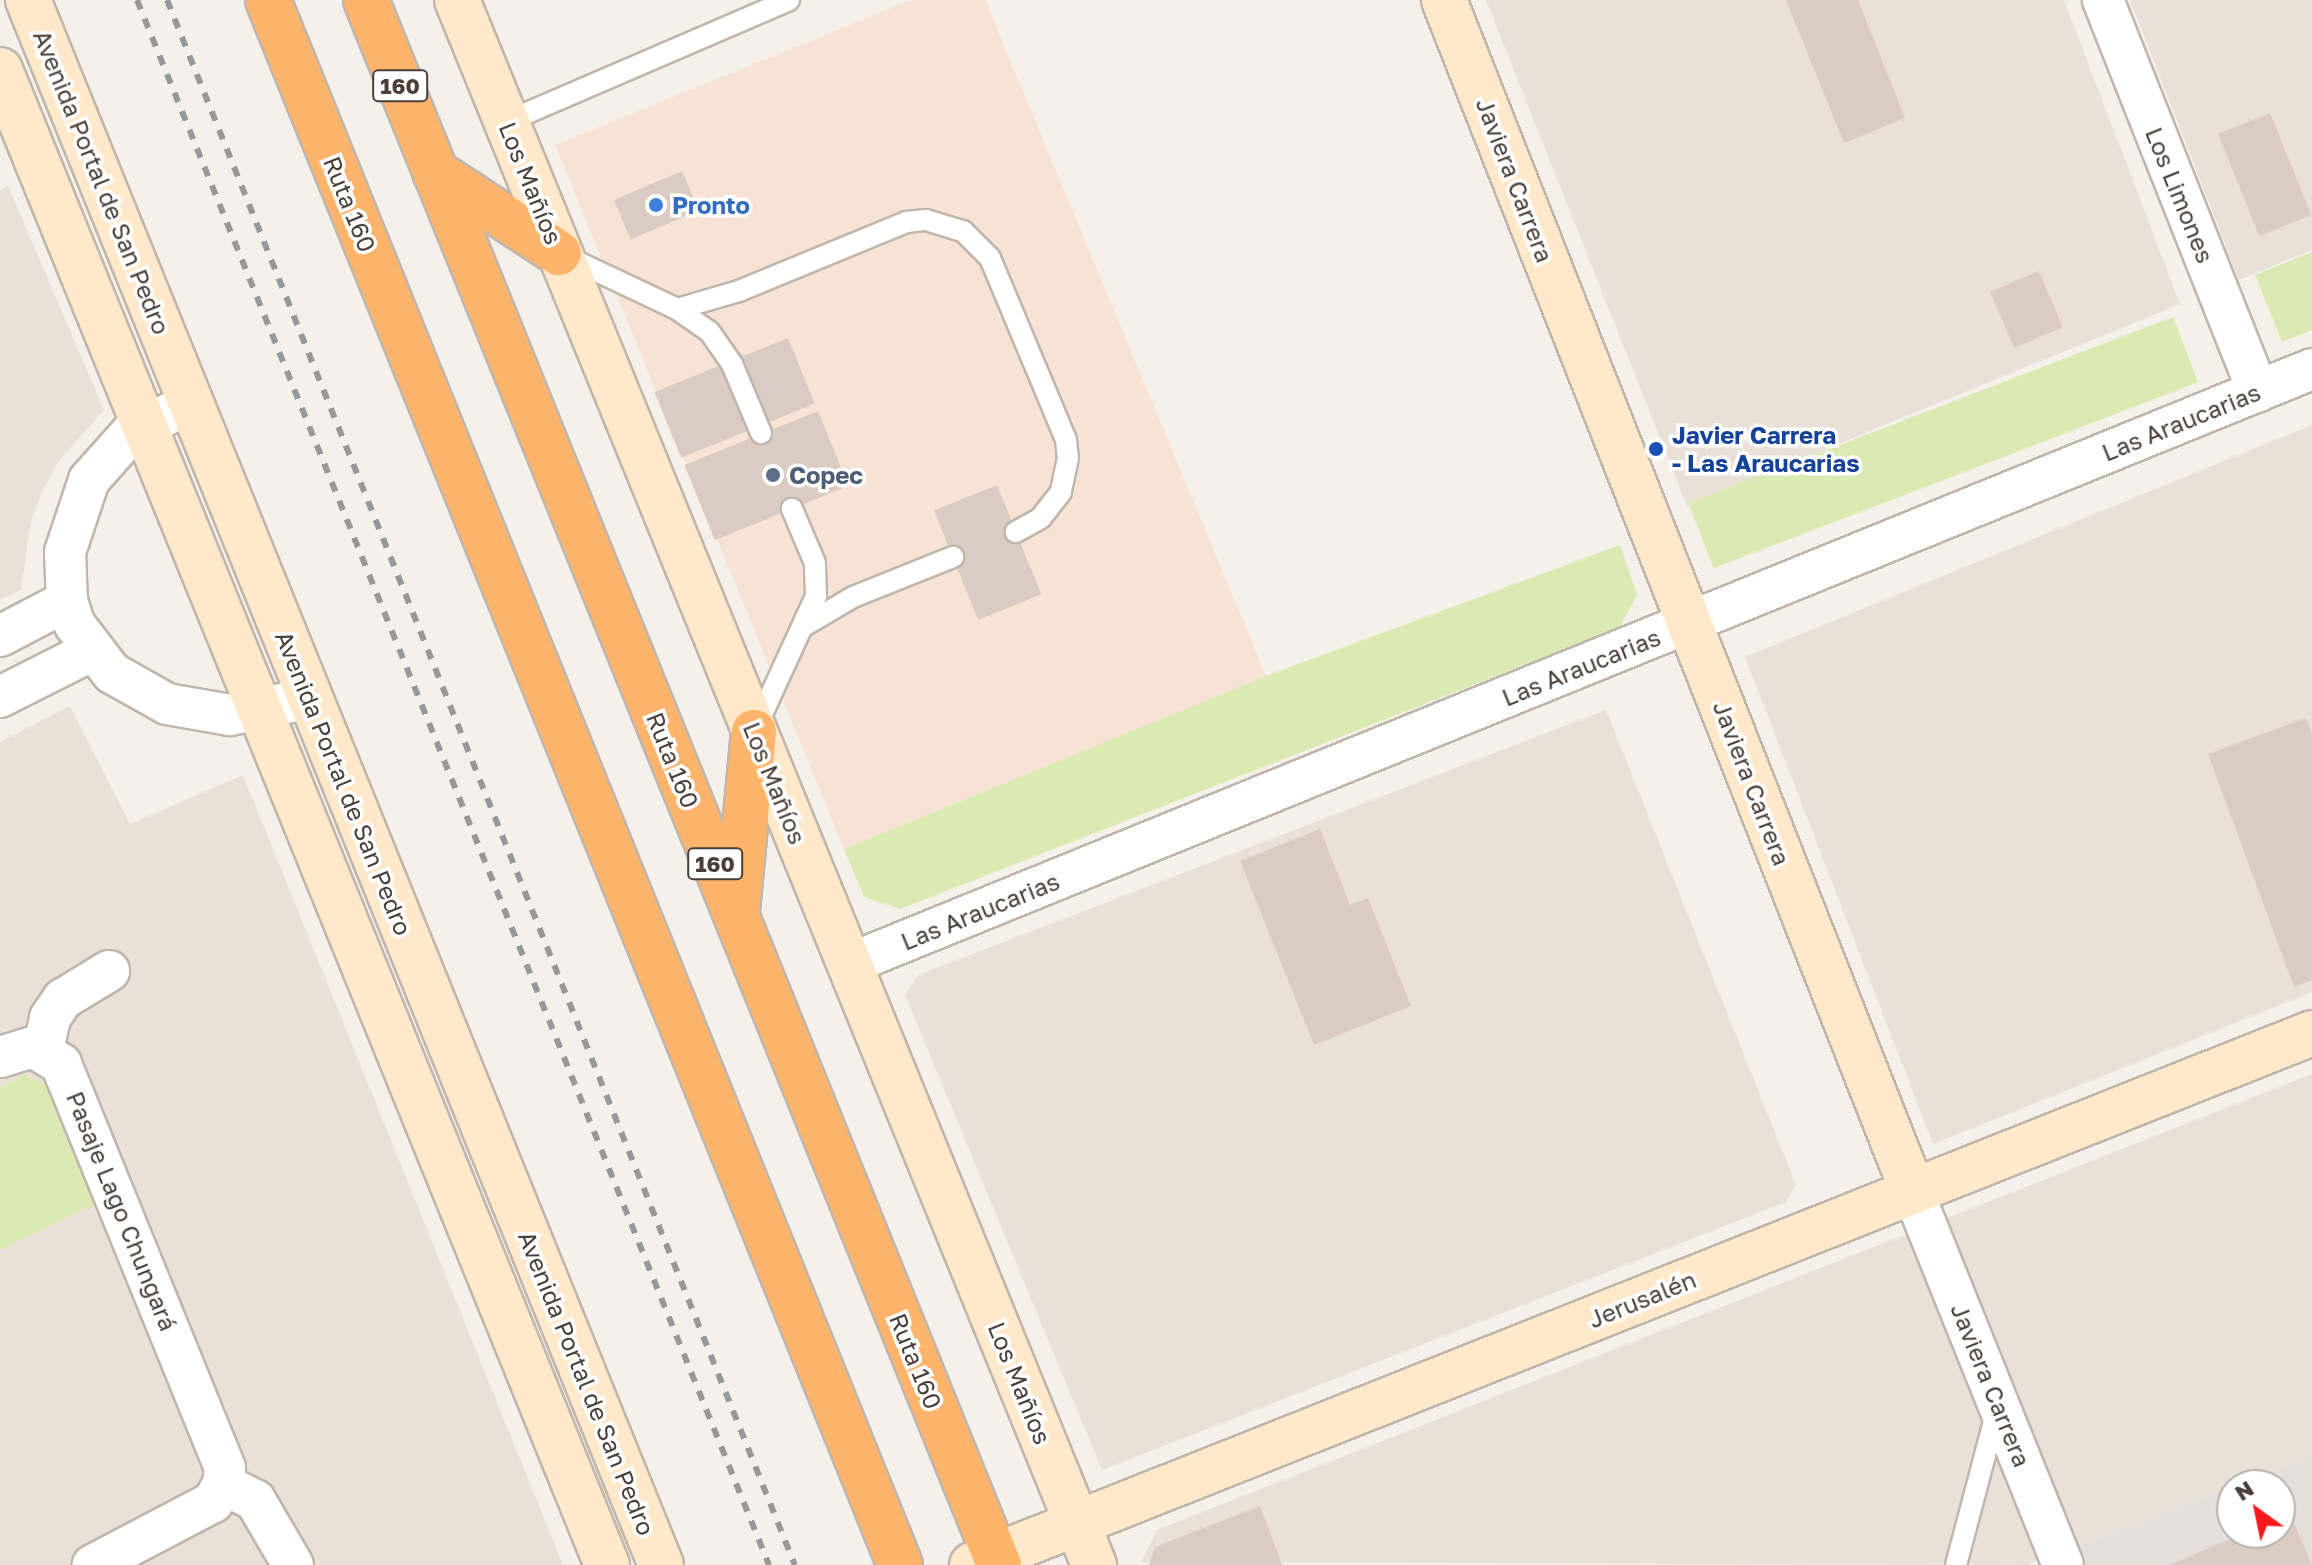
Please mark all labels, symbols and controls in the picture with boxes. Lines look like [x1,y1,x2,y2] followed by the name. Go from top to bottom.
[28,26,176,338] street label: Avenida Portal de San Pedro
[372,68,428,104] road number: 160
[1470,94,1560,266] street label: Javiera Carrera
[493,118,569,248] street label: Los Mañíos
[2140,123,2220,267] street label: Los Limones
[318,152,382,256] street label: Ruta 160
[672,191,750,219] place label: Pronto
[647,196,665,214] marker: Pronto
[2098,377,2264,467] street label: Las Araucarias
[1672,421,1860,477] place label: Javier Carrera - Las Araucarias
[1647,440,1665,458] marker: Javier Carrera - Las Araucarias
[789,461,863,489] place label: Copec
[764,466,782,484] marker: Copec
[1498,622,1664,712] street label: Las Araucarias
[270,627,418,939] street label: Avenida Portal de San Pedro
[1707,697,1797,869] street label: Javiera Carrera
[641,708,705,812] street label: Ruta 160
[737,718,813,848] street label: Los Mañíos
[687,846,743,882] road number: 160
[897,866,1063,956] street label: Las Araucarias
[61,1087,183,1335] street label: Pasaje Lago Chungará
[513,1227,661,1539] street label: Avenida Portal de San Pedro
[1584,1264,1700,1334] street label: Jerusalén
[1945,1299,2037,1471] street label: Javiera Carrera
[884,1309,948,1413] street label: Ruta 160
[982,1318,1058,1448] street label: Los Mañíos
[2216,1469,2296,1549] north arrow
[2229,1474,2258,1506] text: N

